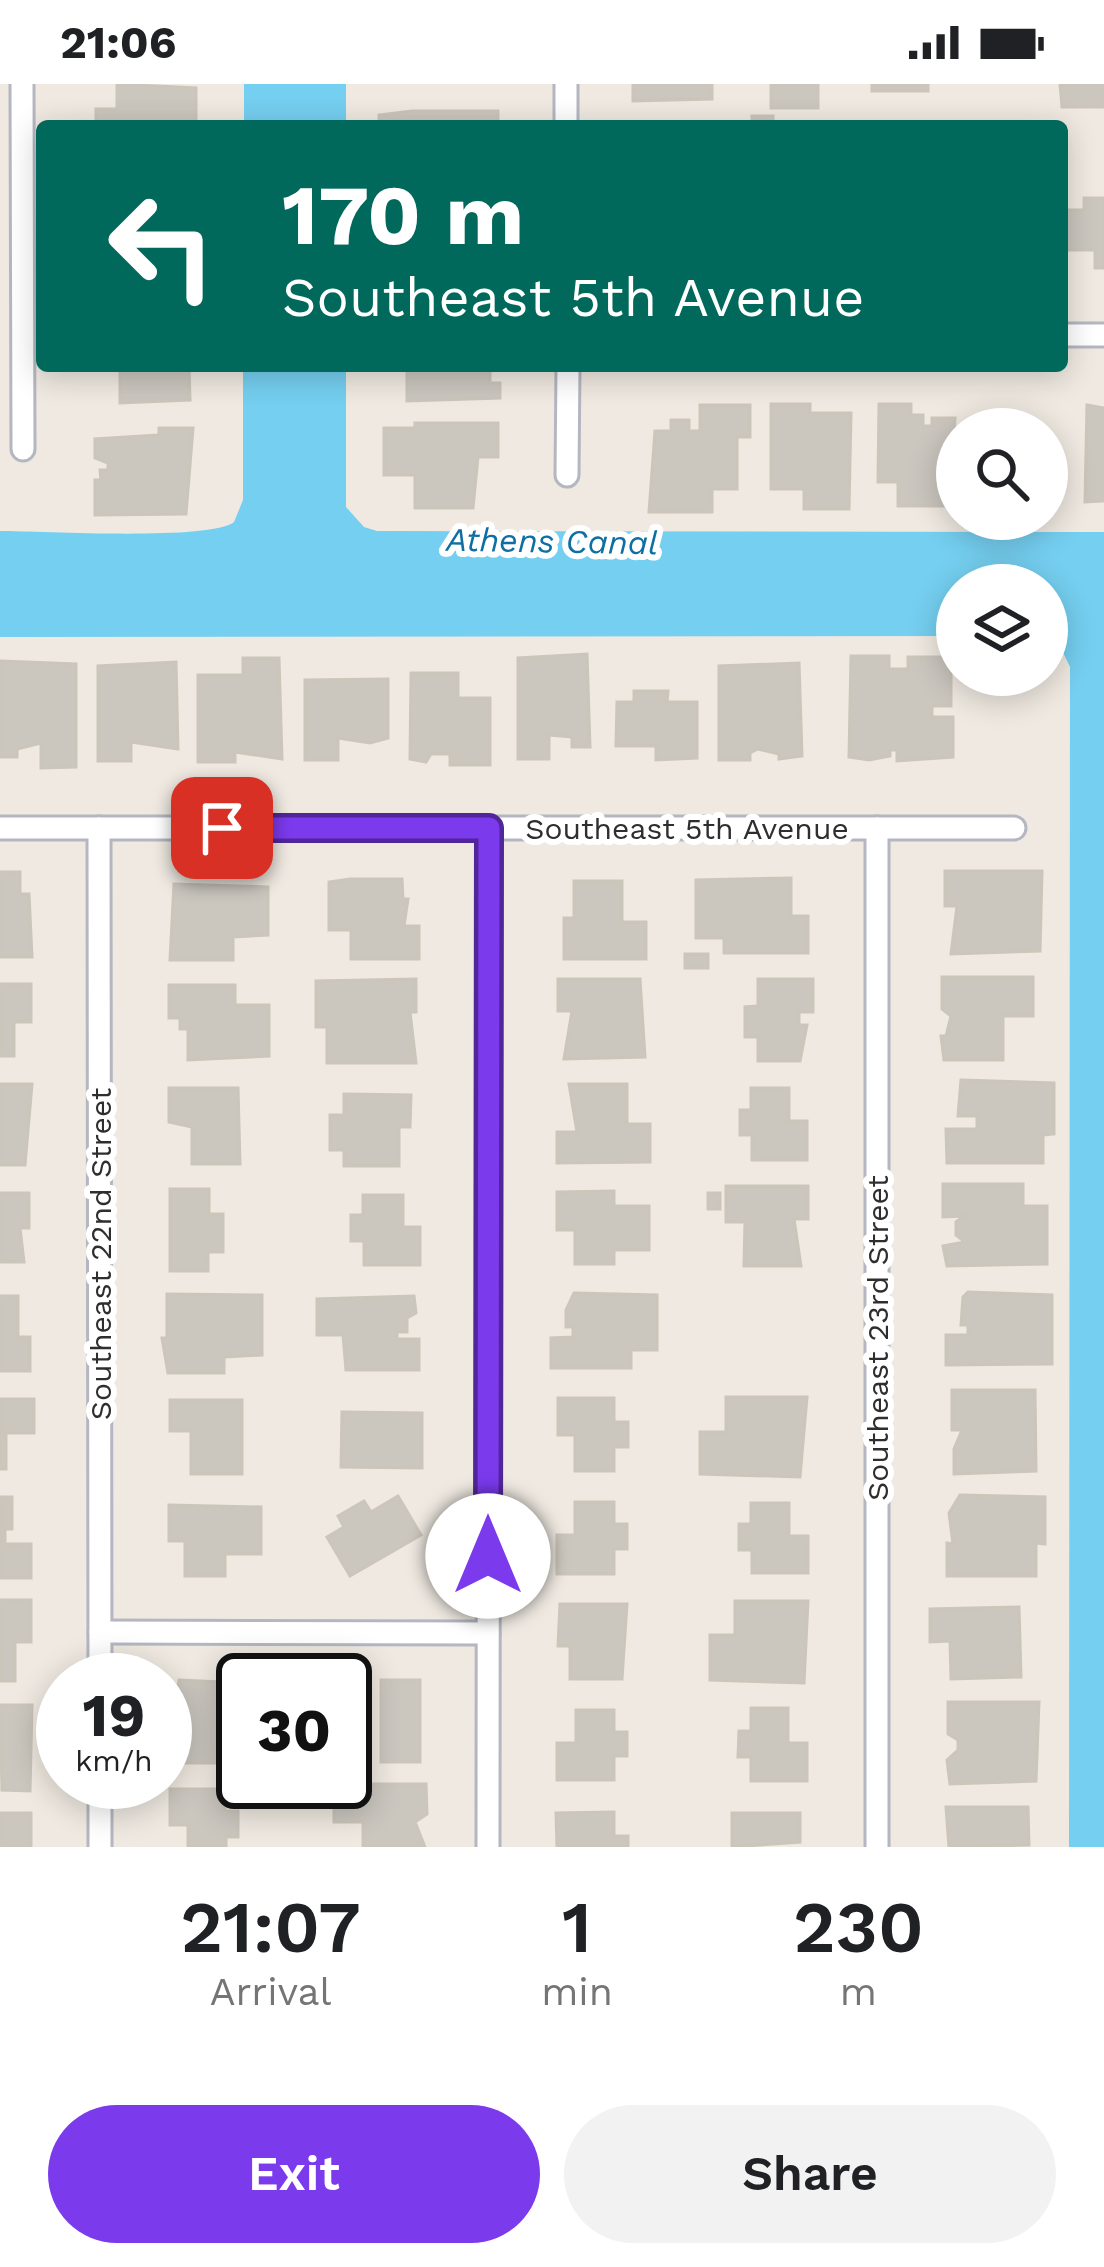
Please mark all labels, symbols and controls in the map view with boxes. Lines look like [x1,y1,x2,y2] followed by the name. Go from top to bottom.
[60,16,177,69] text: 21:06
[282,166,524,264] text: 170 m
[84,168,240,324] icon: left
[282,266,864,329] text: Southeast 5th Avenue
[936,408,1068,696] map controls
[936,408,1068,540] button: search
[444,520,658,562] water label: Athens Canal
[936,564,1068,696] button: layers
[171,777,273,879] pin
[189,795,255,861] icon: arrive
[525,811,849,846] street label: Southeast 5th Avenue
[83,1087,118,1420] street label: Southeast 22nd Street
[860,1175,895,1501] street label: Southeast 23rd Street
[425,1493,551,1619] position arrow
[216,1653,372,1809] speed limit sign: 30
[83,1680,145,1751] text: 19
[75,1743,153,1778] text: km/h
[180,1885,361,1969] text: 21:07
[562,1885,592,1969] text: 1
[793,1885,924,1969] text: 230
[210,1969,331,2014] text: Arrival
[541,1969,613,2014] text: min
[840,1969,877,2014] text: m
[48,2105,540,2243] button: Exit
[564,2105,1056,2243] button: Share

